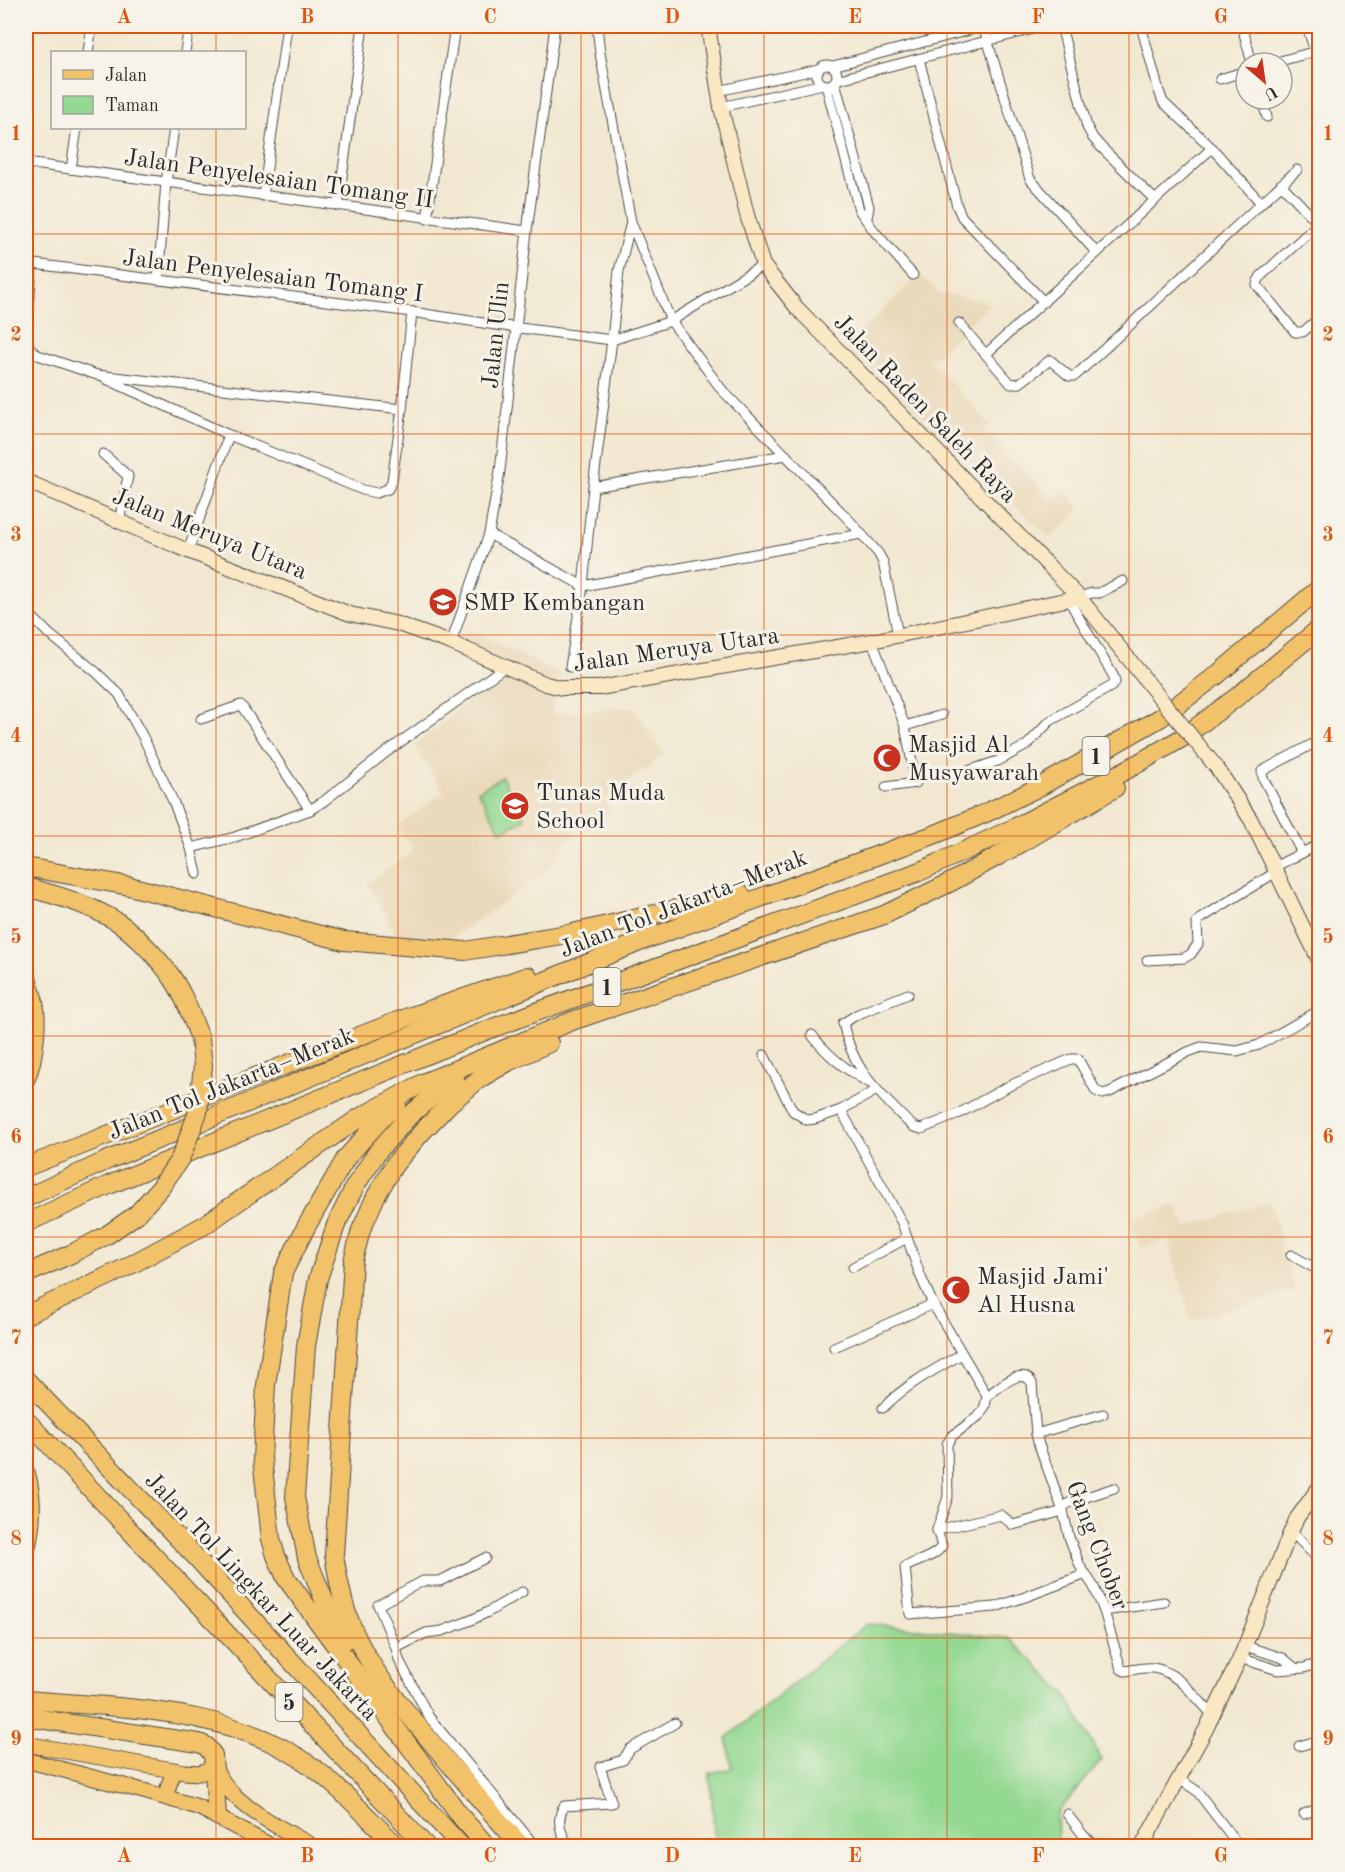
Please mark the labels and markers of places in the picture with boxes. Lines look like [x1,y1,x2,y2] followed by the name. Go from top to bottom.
[427,586,459,618] school or university icon: SMP Kembangan
[464,592,645,616] place label: SMP Kembangan
[908,734,1039,786] place label: Masjid Al Musyawarah
[871,742,903,774] mosque icon: Masjid Al Musyawarah
[536,782,665,834] place label: Tunas Muda School
[499,790,531,822] school or university icon: Tunas Muda School
[977,1266,1109,1318] place label: Masjid Jami' Al Husna
[940,1274,972,1306] mosque icon: Masjid Jami' Al Husna

